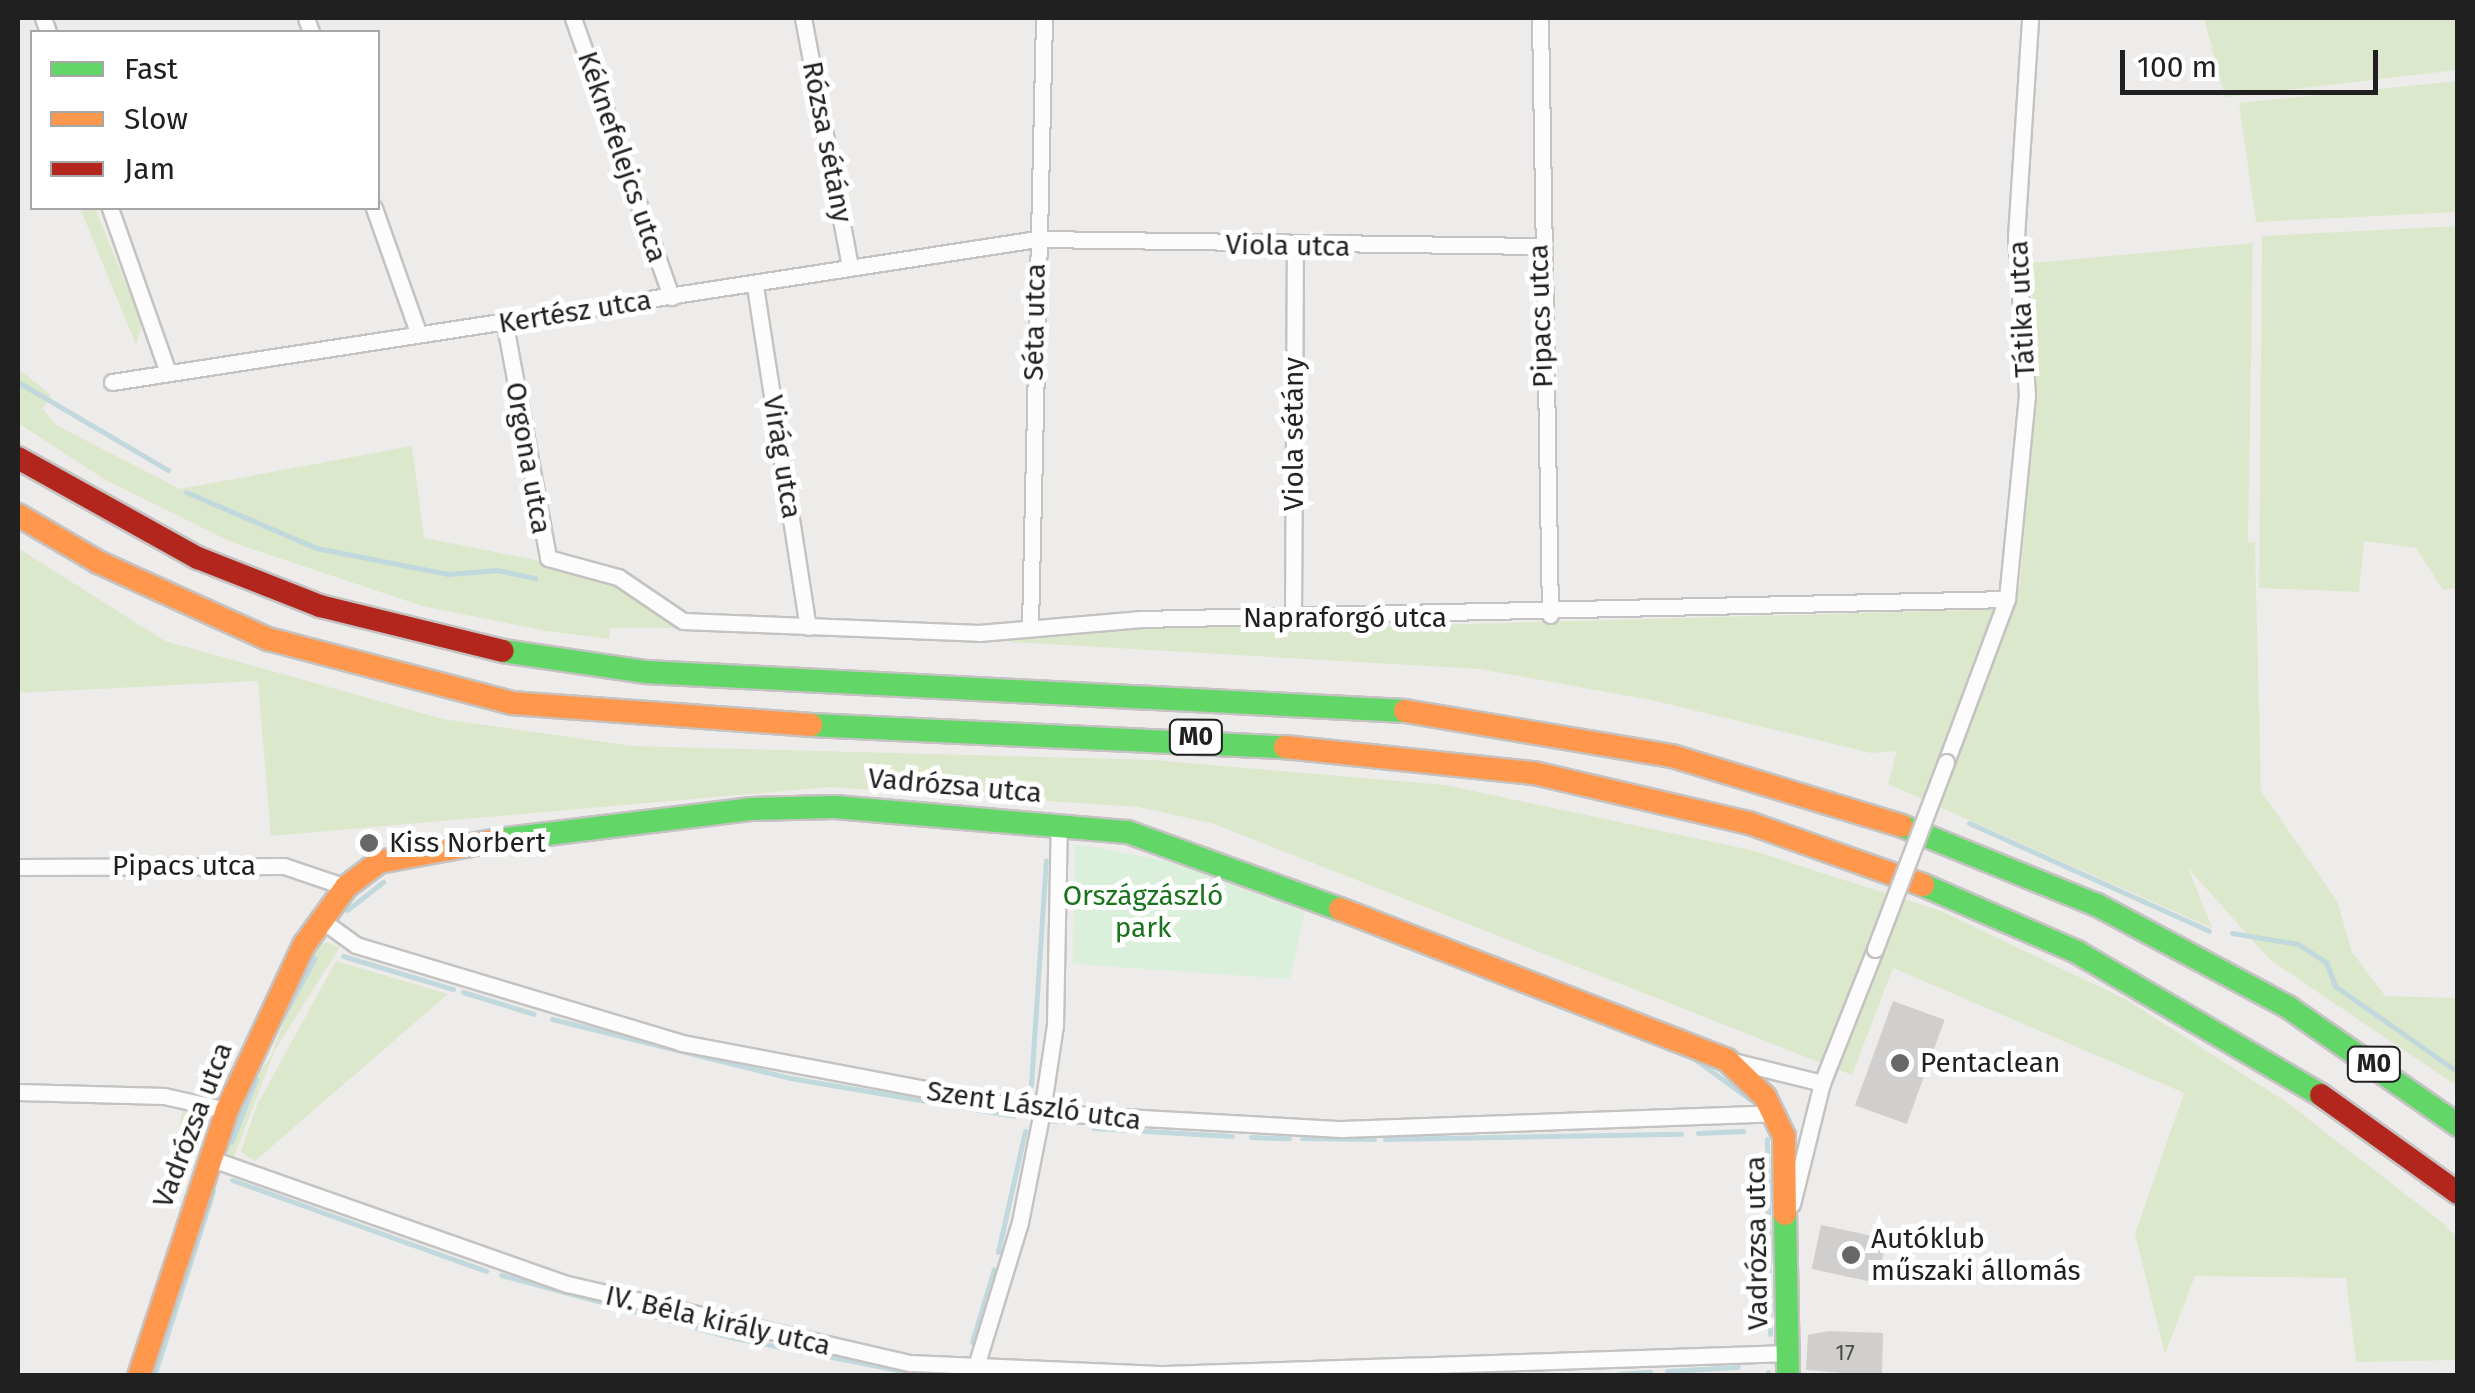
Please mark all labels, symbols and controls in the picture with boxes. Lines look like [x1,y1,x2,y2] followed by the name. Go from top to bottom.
[30,30,380,210] legend
[2125,30,2382,92] scale bar
[570,47,674,267] street label: Kéknefelejcs utca
[2137,49,2217,85] text: 100 m
[124,51,178,87] text: Fast
[795,58,859,226] street label: Rózsa sétány
[124,101,188,137] text: Slow
[124,151,175,187] text: Jam
[1225,228,1351,264] street label: Viola utca
[2002,240,2042,378] street label: Tátika utca
[1522,243,1560,389] street label: Pipacs utca
[1017,263,1053,381] street label: Séta utca
[496,283,654,341] street label: Kertész utca
[1277,357,1311,511] street label: Viola sétány
[498,379,558,537] street label: Orgona utca
[756,393,808,521] street label: Virág utca
[1243,601,1447,635] street label: Napraforgó utca
[1168,717,1224,757] road number: M0
[867,762,1043,810] street label: Vadrózsa utca
[389,826,546,860] place label: Kiss Norbert
[358,832,380,854] marker: Kiss Norbert
[112,849,256,883] street label: Pipacs utca
[1063,879,1223,945] park label: Országzászló park
[146,1038,240,1212] street label: Vadrózsa utca
[2346,1044,2402,1084] road number: M0
[1920,1046,2060,1080] place label: Pentaclean
[1889,1052,1911,1074] marker: Pentaclean
[925,1074,1143,1138] street label: Szent László utca
[1739,1156,1775,1330] street label: Vadrózsa utca
[1871,1222,2081,1288] place label: Autóklub műszaki állomás
[1840,1244,1862,1266] marker: Autóklub műszaki állomás
[602,1279,834,1363] street label: IV. Béla király utca
[1835,1340,1855,1366] house number: 17

